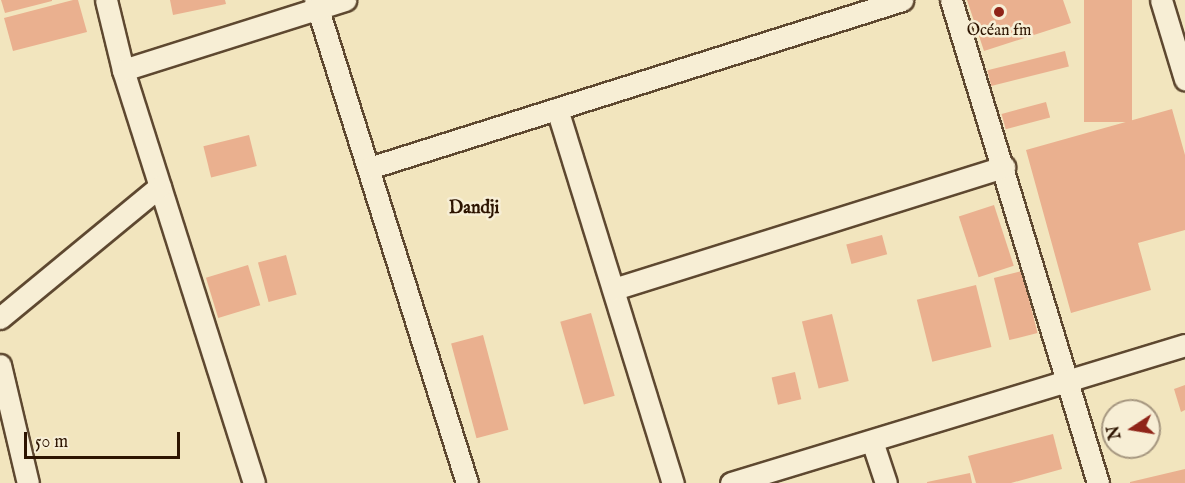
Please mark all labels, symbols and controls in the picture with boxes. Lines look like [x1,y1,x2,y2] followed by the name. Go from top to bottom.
[992,5,1006,19] marker: Océan fm
[967,21,1031,41] place label: Océan fm
[449,198,499,220] district label: Dandji
[1101,399,1161,459] north arrow
[27,420,183,458] scale bar
[1104,423,1127,441] text: N
[35,431,68,454] text: 50 m

